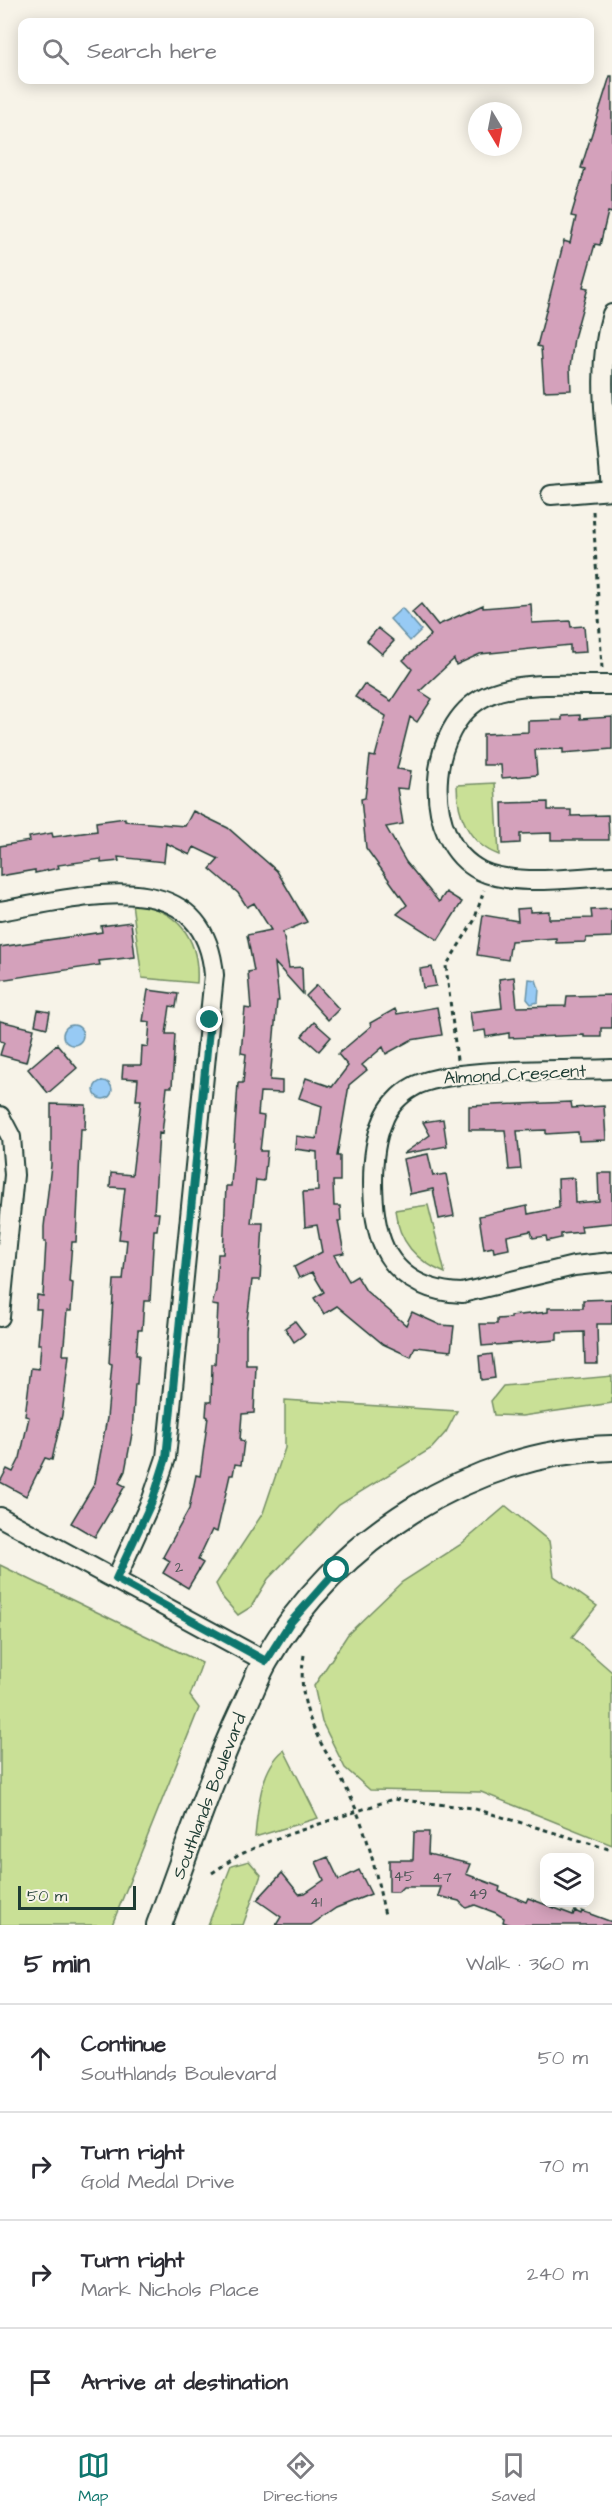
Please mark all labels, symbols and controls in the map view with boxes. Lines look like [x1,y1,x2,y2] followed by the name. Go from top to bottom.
[18,18,594,84] search box
[39,35,72,68] icon: search
[87,36,217,67] text: Search here
[468,102,522,156] north arrow
[196,1006,222,1032] route end
[443,1058,588,1091] street label: Almond Crescent
[323,1556,349,1582] route start
[175,1557,184,1578] house number: 2
[166,1710,253,1883] street label: Southlands Boulevard
[540,1853,594,1907] map controls
[540,1853,594,1907] button: layers
[394,1866,415,1887] house number: 45
[432,1867,452,1888] house number: 47
[18,1883,136,1910] scale bar
[469,1884,487,1905] house number: 49
[27,1885,67,1907] text: 50 m
[310,1892,322,1913] house number: 41
[24,1946,90,1982] text: 5 min
[466,1950,588,1978] text: Walk · 360 m
[81,2029,166,2060] text: Continue
[24,2042,57,2075] icon: ahead
[538,2044,588,2072] text: 50 m
[81,2060,276,2088] text: Southlands Boulevard
[81,2137,184,2168] text: Turn right
[24,2150,57,2183] icon: right
[540,2152,588,2180] text: 70 m
[81,2168,235,2196] text: Gold Medal Drive
[81,2245,184,2276] text: Turn right
[24,2258,57,2291] icon: right
[527,2260,588,2288] text: 240 m
[81,2276,259,2304] text: Mark Nichols Place
[24,2366,57,2399] icon: arrive
[81,2367,288,2398] text: Arrive at destination
[77,2449,110,2507] tab: Map
[264,2449,338,2507] tab: Directions
[492,2449,535,2507] tab: Saved

